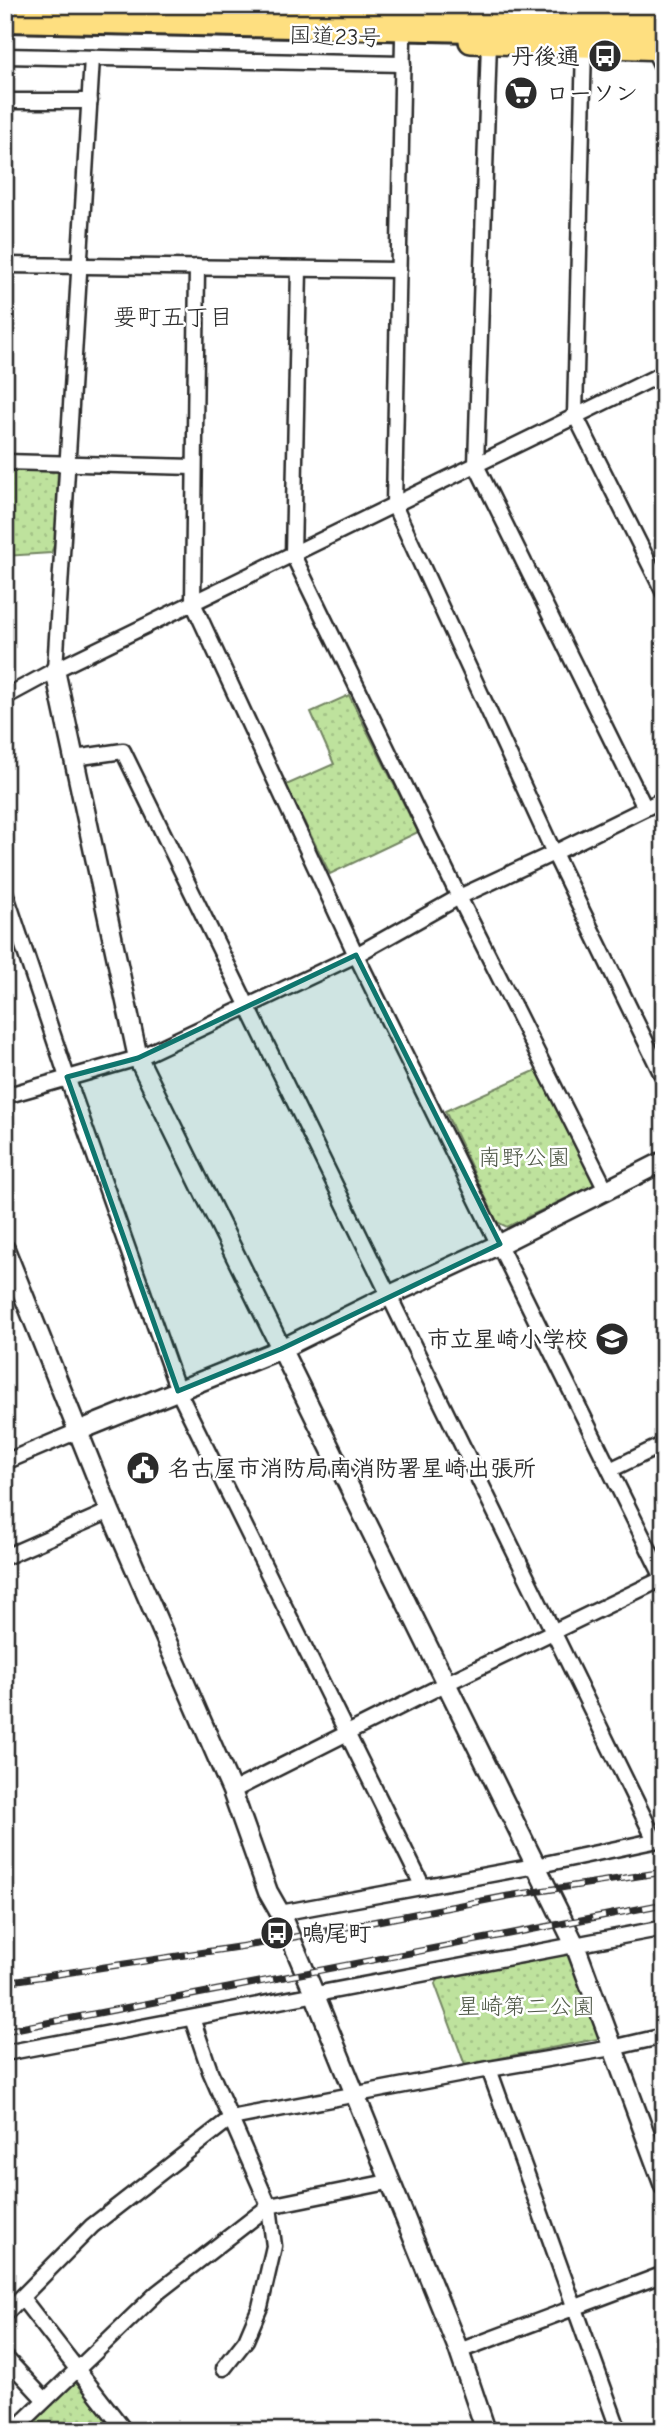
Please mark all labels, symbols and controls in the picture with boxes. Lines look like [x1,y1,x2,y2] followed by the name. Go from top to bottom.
[288,21,382,52] street label: 国道23号
[586,37,624,75] bus stop icon: 丹後通
[511,43,580,70] place label: 丹後通
[502,74,540,112] supermarket icon: ローソン
[546,80,638,107] place label: ローソン
[113,303,233,331] district label: 要町五丁目
[478,1144,570,1171] park label: 南野公園
[593,1320,631,1358] school or university icon: 市立星崎小学校
[427,1326,588,1353] place label: 市立星崎小学校
[124,1449,162,1487] public building icon: 名古屋市消防局南消防署星崎出張所
[168,1455,536,1482] place label: 名古屋市消防局南消防署星崎出張所
[258,1914,296,1952] bus stop icon: 鳴尾町
[302,1920,371,1947] place label: 鳴尾町
[457,1993,595,2020] park label: 星崎第二公園

